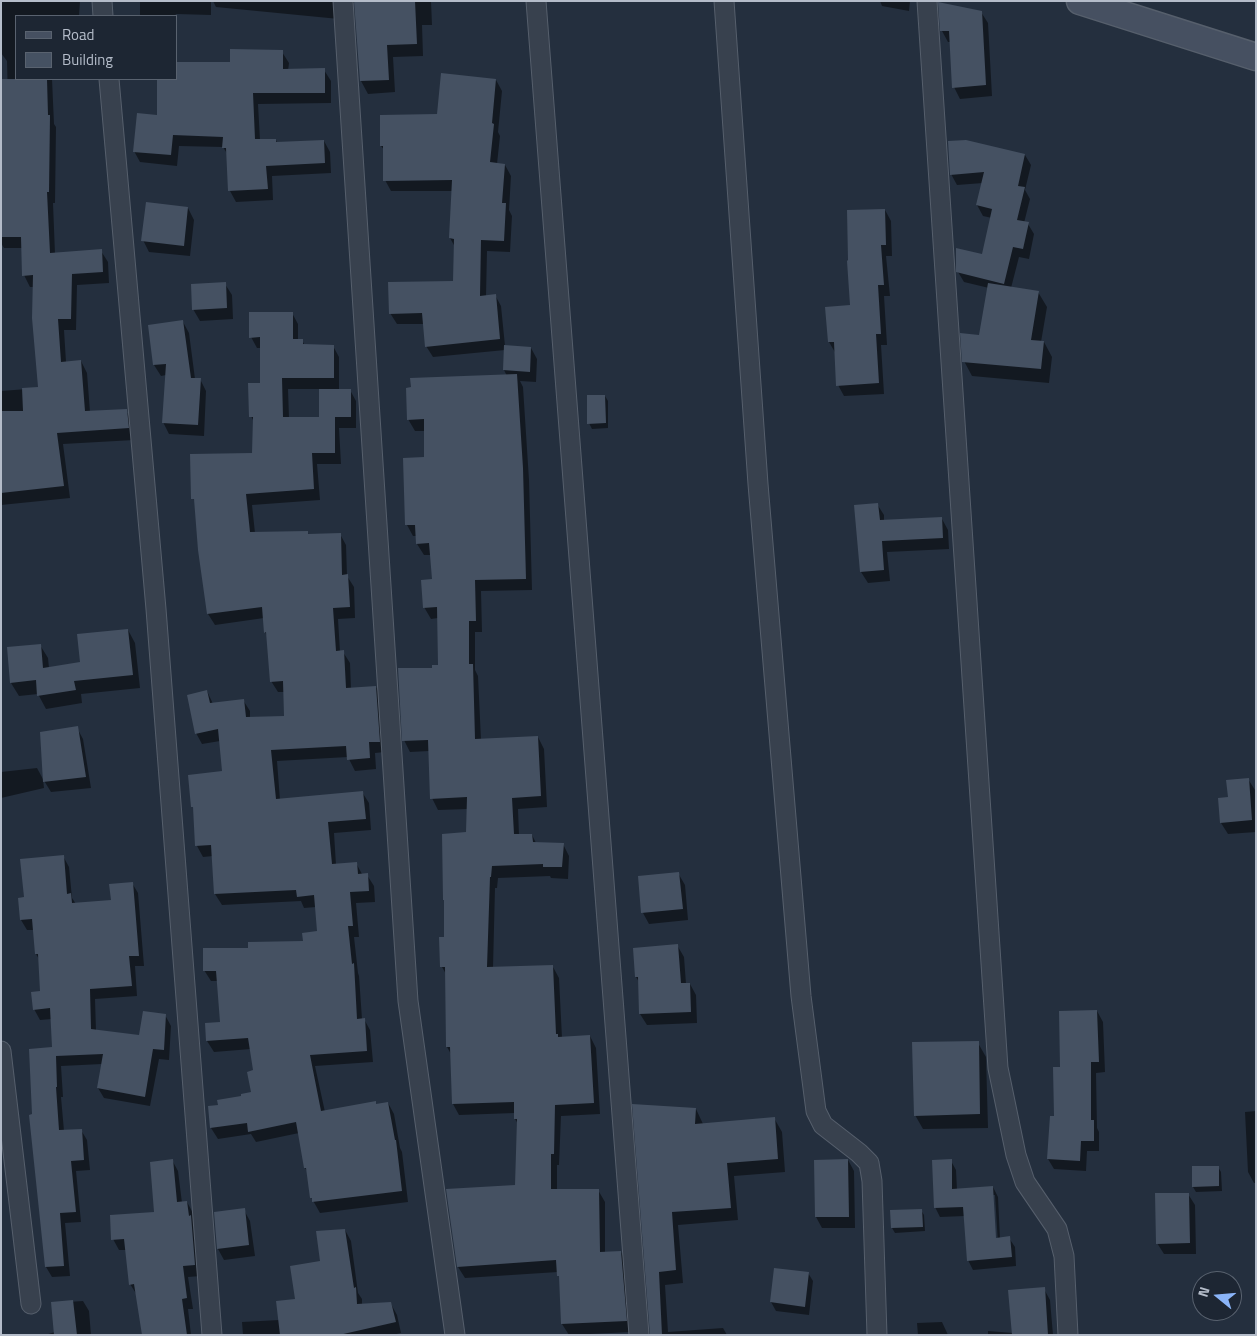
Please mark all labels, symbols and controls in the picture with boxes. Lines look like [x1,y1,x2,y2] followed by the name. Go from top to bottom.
[15,15,178,80] legend
[62,23,94,46] text: Road
[62,48,113,71] text: Building
[1192,1271,1242,1321] north arrow
[1192,1284,1215,1299] text: N

